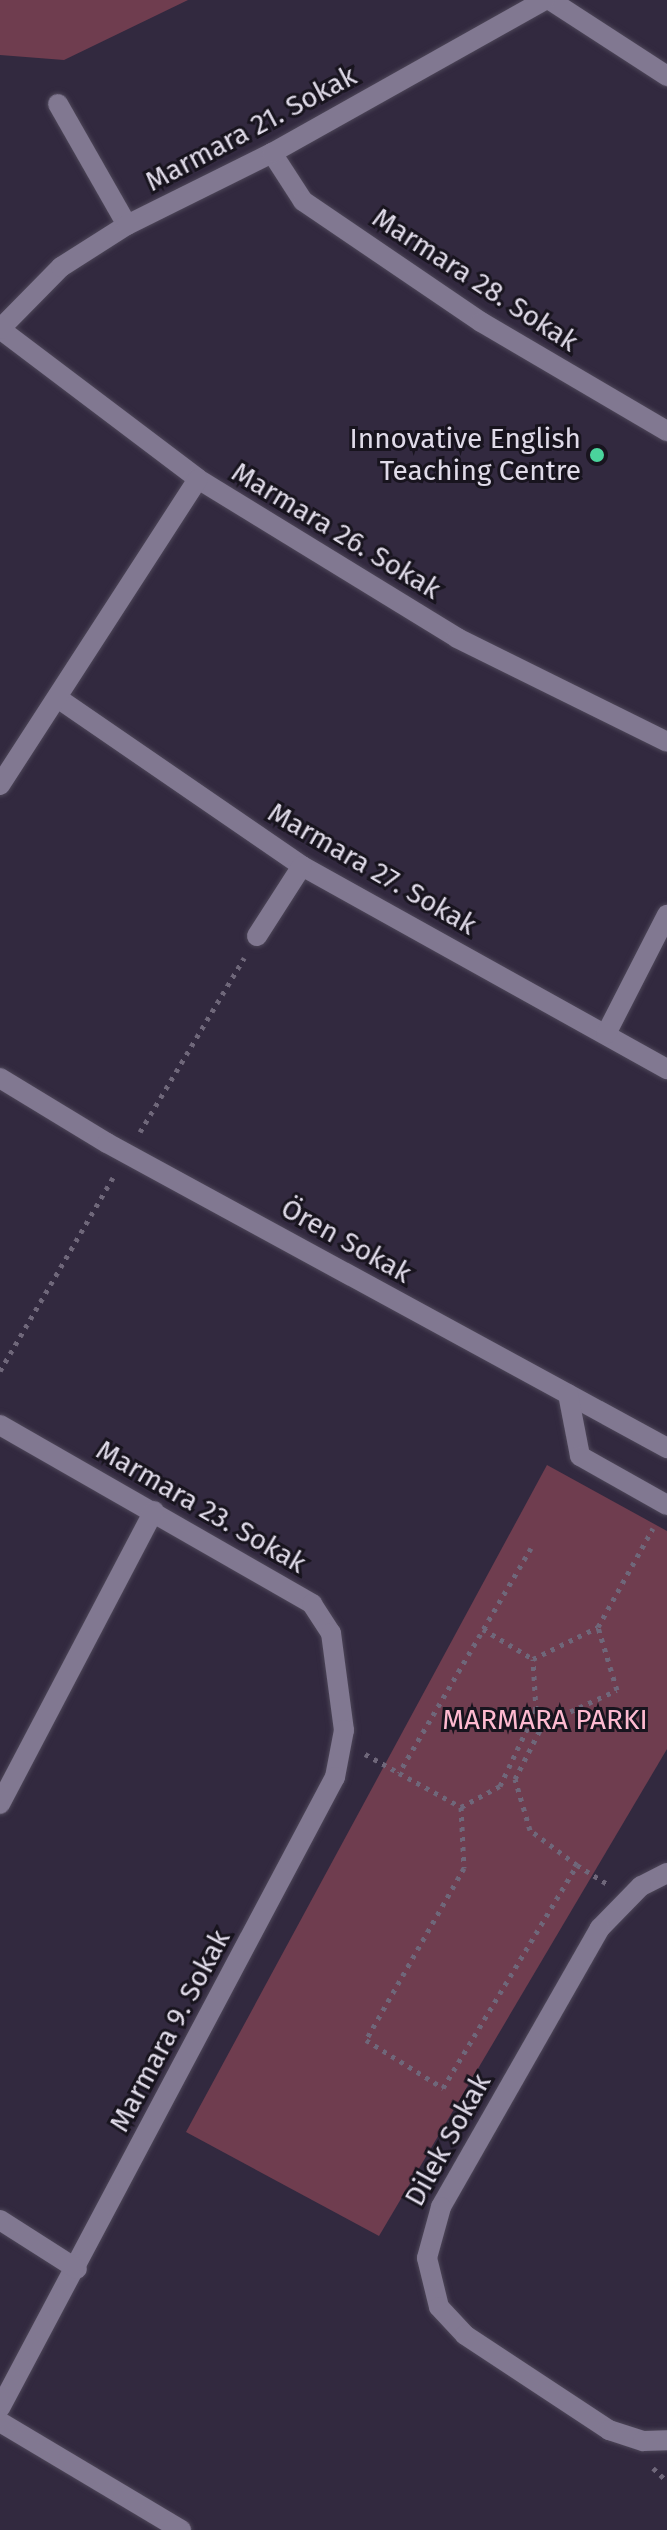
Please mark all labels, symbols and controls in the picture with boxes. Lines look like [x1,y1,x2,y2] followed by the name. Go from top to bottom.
[140,59,362,199] street label: Marmara 21. Sokak
[366,201,584,359] street label: Marmara 28. Sokak
[350,422,581,488] place label: Innovative English Teaching Centre
[588,446,606,464] marker: Innovative English Teaching Centre
[226,455,446,607] street label: Marmara 26. Sokak
[262,796,482,942] street label: Marmara 27. Sokak
[275,1192,417,1290] street label: Ören Sokak
[90,1433,312,1581] street label: Marmara 23. Sokak
[442,1703,648,1737] park label: MARMARA PARKI
[103,1924,237,2138] street label: Marmara 9. Sokak
[398,2068,498,2212] street label: Dilek Sokak

